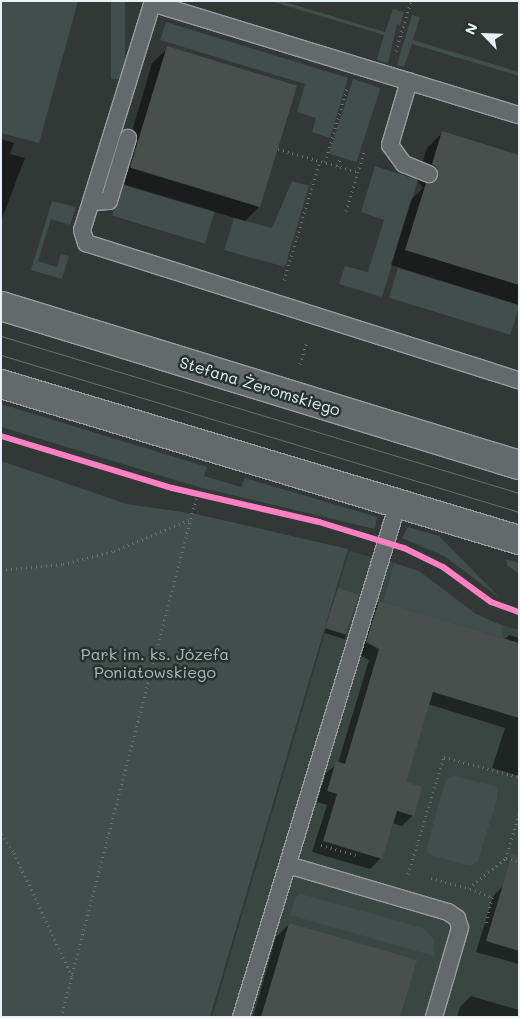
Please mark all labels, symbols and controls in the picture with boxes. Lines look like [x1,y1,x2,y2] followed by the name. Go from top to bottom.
[460,10,510,60] north arrow
[460,20,482,37] text: N
[177,352,343,420] street label: Stefana Żeromskiego
[81,644,229,682] park label: Park im. ks. Józefa Poniatowskiego

